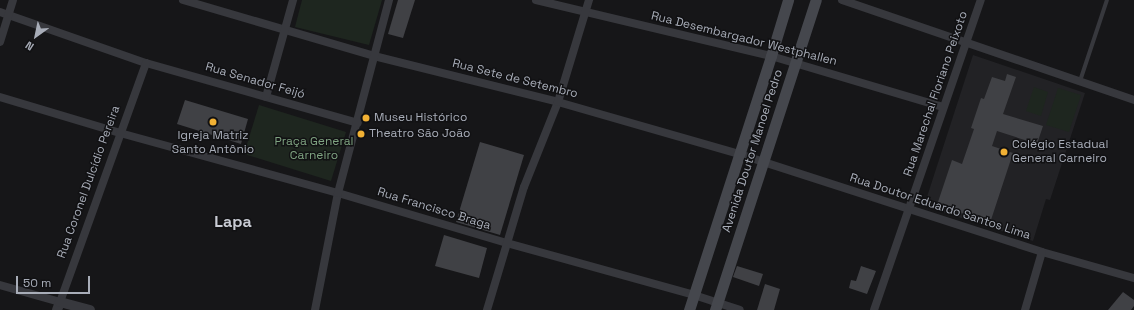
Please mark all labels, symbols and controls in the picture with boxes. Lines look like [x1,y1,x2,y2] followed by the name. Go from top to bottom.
[649,9,839,69] street label: Rua Desembargador Westphallen
[901,9,971,179] street label: Rua Marechal Floriano Peixoto
[16,16,56,56] north arrow
[23,38,36,54] text: N
[451,56,579,102] street label: Rua Sete de Setembro
[203,60,307,102] street label: Rua Senador Feijó
[720,68,786,234] street label: Avenida Doutor Manoel Pedro
[55,104,123,260] street label: Rua Coronel Dulcídio Pereira
[374,111,467,125] place label: Museu Histórico
[361,113,371,123] marker: Museu Histórico
[208,117,218,127] marker: Igreja Matriz Santo Antônio
[369,127,470,141] place label: Theatro São João
[172,129,254,157] place label: Igreja Matriz Santo Antônio
[356,129,366,139] marker: Theatro São João
[274,135,354,163] park label: Praça General Carneiro
[1012,138,1108,166] place label: Colégio Estadual General Carneiro
[999,147,1009,157] marker: Colégio Estadual General Carneiro
[848,171,1032,243] street label: Rua Doutor Eduardo Santos Lima
[376,185,492,233] street label: Rua Francisco Braga
[214,212,252,232] district label: Lapa
[18,268,92,294] scale bar
[23,275,51,291] text: 50 m

